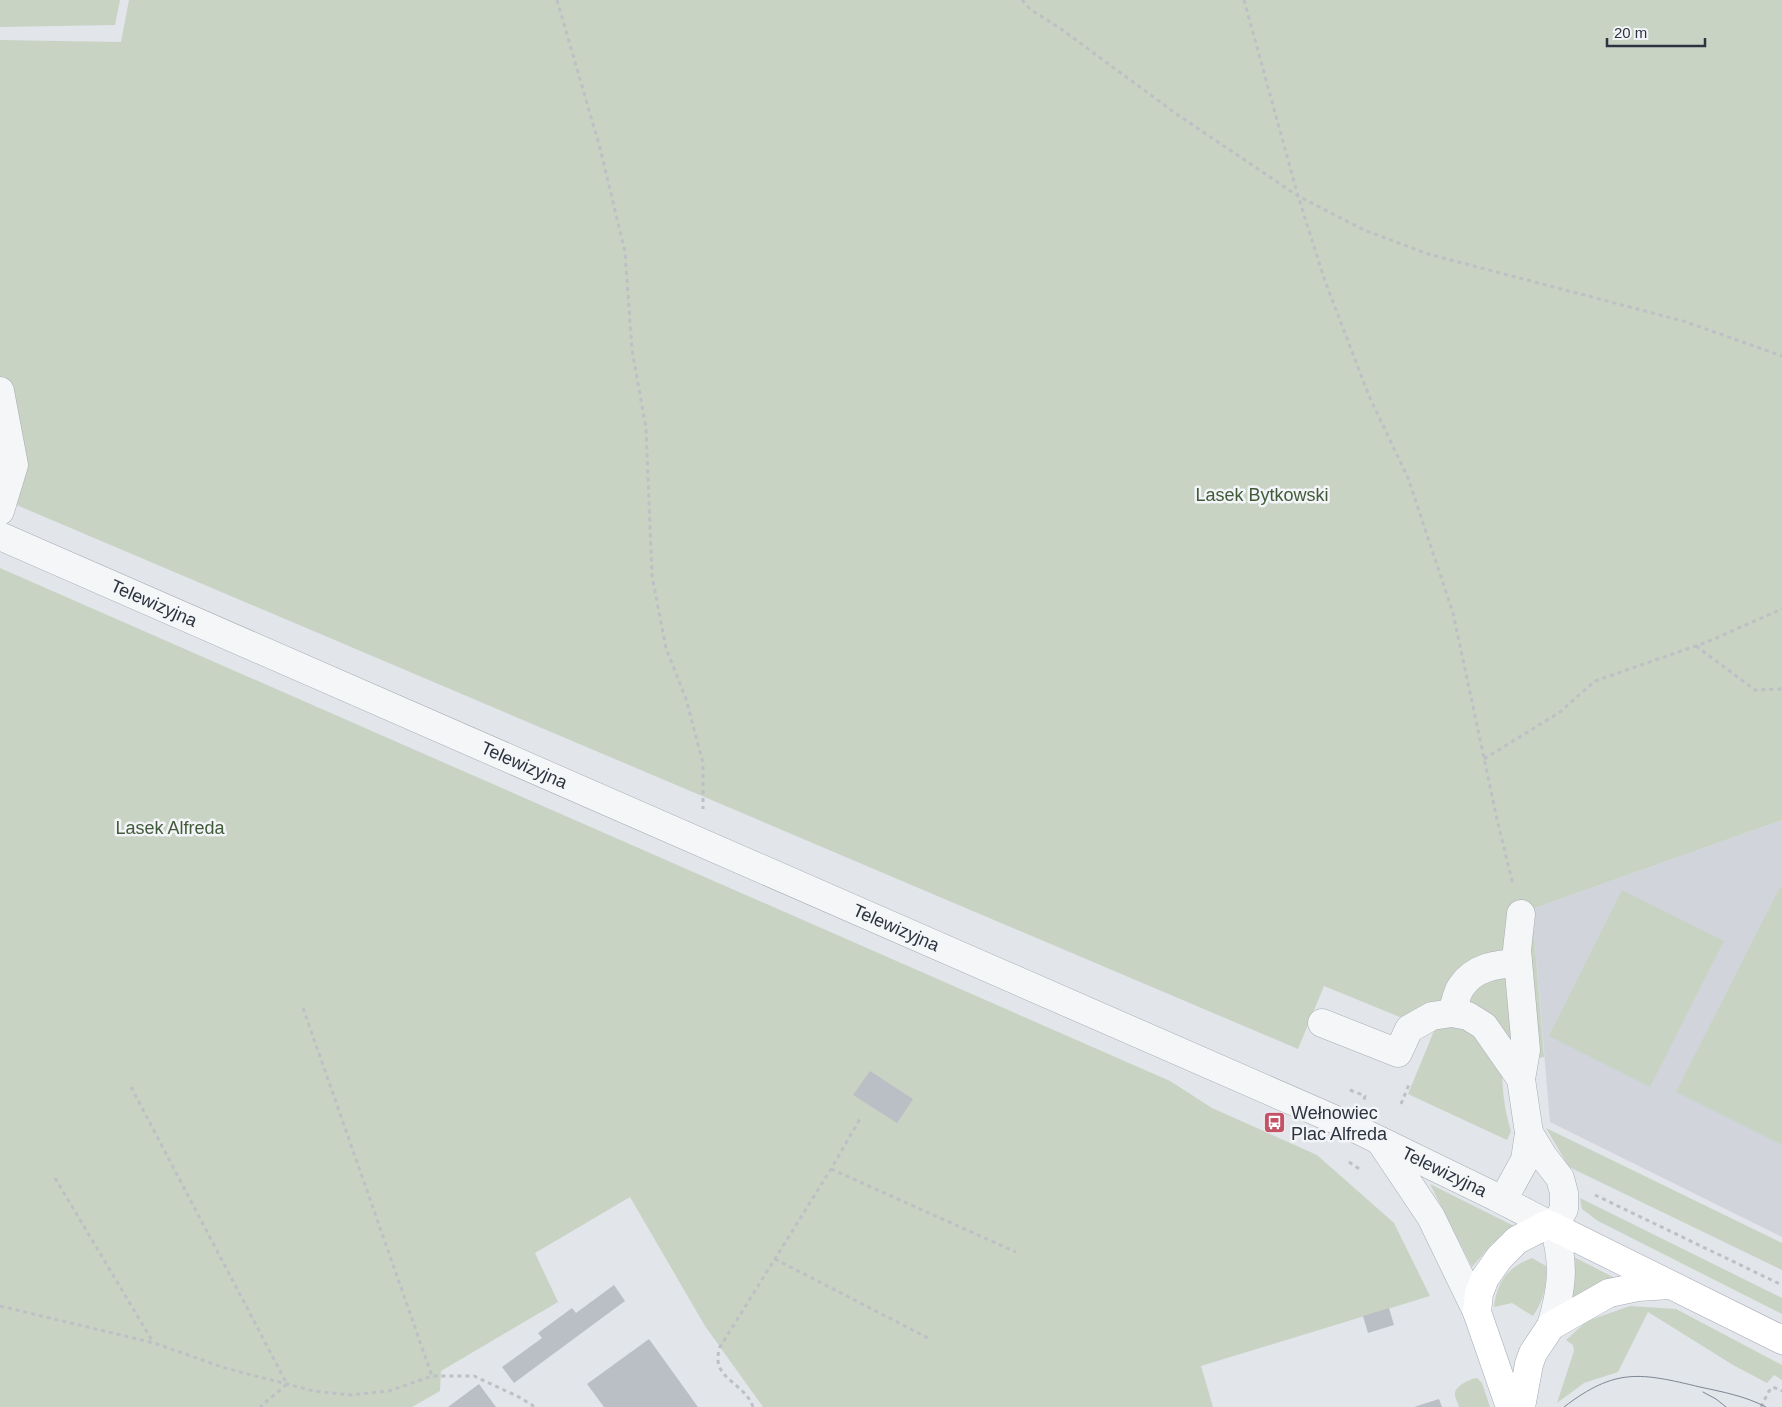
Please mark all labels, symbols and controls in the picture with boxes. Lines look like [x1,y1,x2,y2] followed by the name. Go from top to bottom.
[1607,15,1704,47] scale bar
[1614,24,1647,41] text: 20 m
[1195,485,1329,505] park label: Lasek Bytkowski
[108,576,201,631] street label: Telewizyjna
[478,738,571,793] street label: Telewizyjna
[115,818,226,838] park label: Lasek Alfreda
[850,900,943,956] street label: Telewizyjna
[1291,1103,1388,1144] place label: Wełnowiec Plac Alfreda
[1263,1111,1287,1135] bus stop icon: Wełnowiec Plac Alfreda
[1398,1143,1491,1201] street label: Telewizyjna

